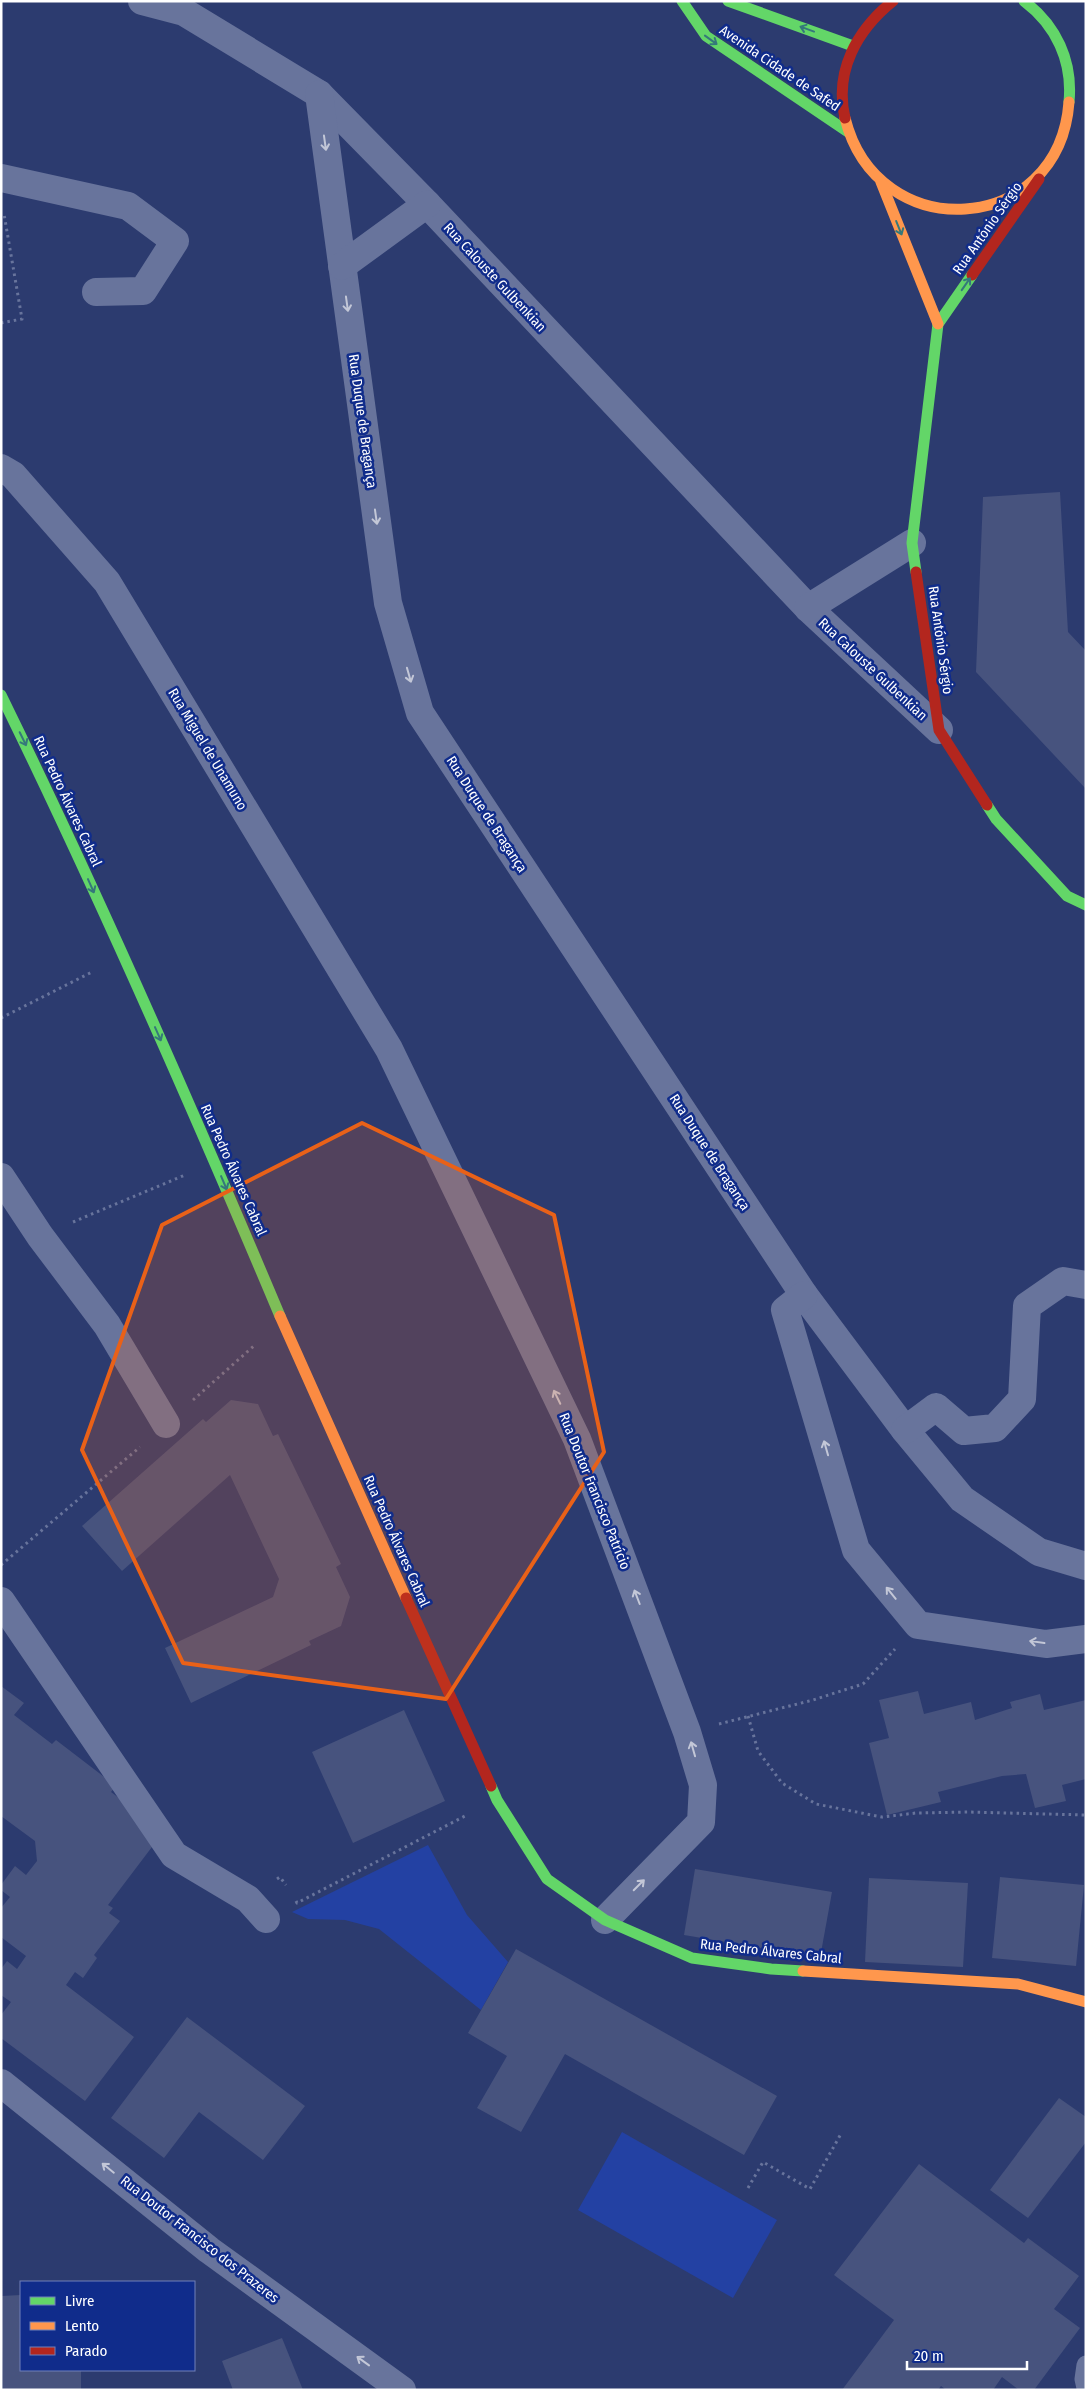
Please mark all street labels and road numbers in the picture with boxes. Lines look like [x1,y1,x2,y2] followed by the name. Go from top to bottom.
[716,22,843,115] street label: Avenida Cidade de Safed
[949,179,1026,278] street label: Rua António Sérgio
[440,219,550,335] street label: Rua Calouste Gulbenkian
[345,353,380,489] street label: Rua Duque de Bragança
[924,585,957,695] street label: Rua António Sérgio
[815,614,931,724] street label: Rua Calouste Gulbenkian
[164,685,251,813] street label: Rua Miguel de Unamuno
[30,733,106,870] street label: Rua Pedro Álvares Cabral
[443,753,531,876] street label: Rua Duque de Bragança
[666,1091,754,1214] street label: Rua Duque de Bragança
[197,1101,271,1239] street label: Rua Pedro Álvares Cabral
[555,1410,634,1572] street label: Rua Doutor Francisco Patrício
[360,1472,434,1610] street label: Rua Pedro Álvares Cabral
[699,1935,843,1967] street label: Rua Pedro Álvares Cabral
[117,2172,282,2307] street label: Rua Doutor Francisco dos Prazeres

